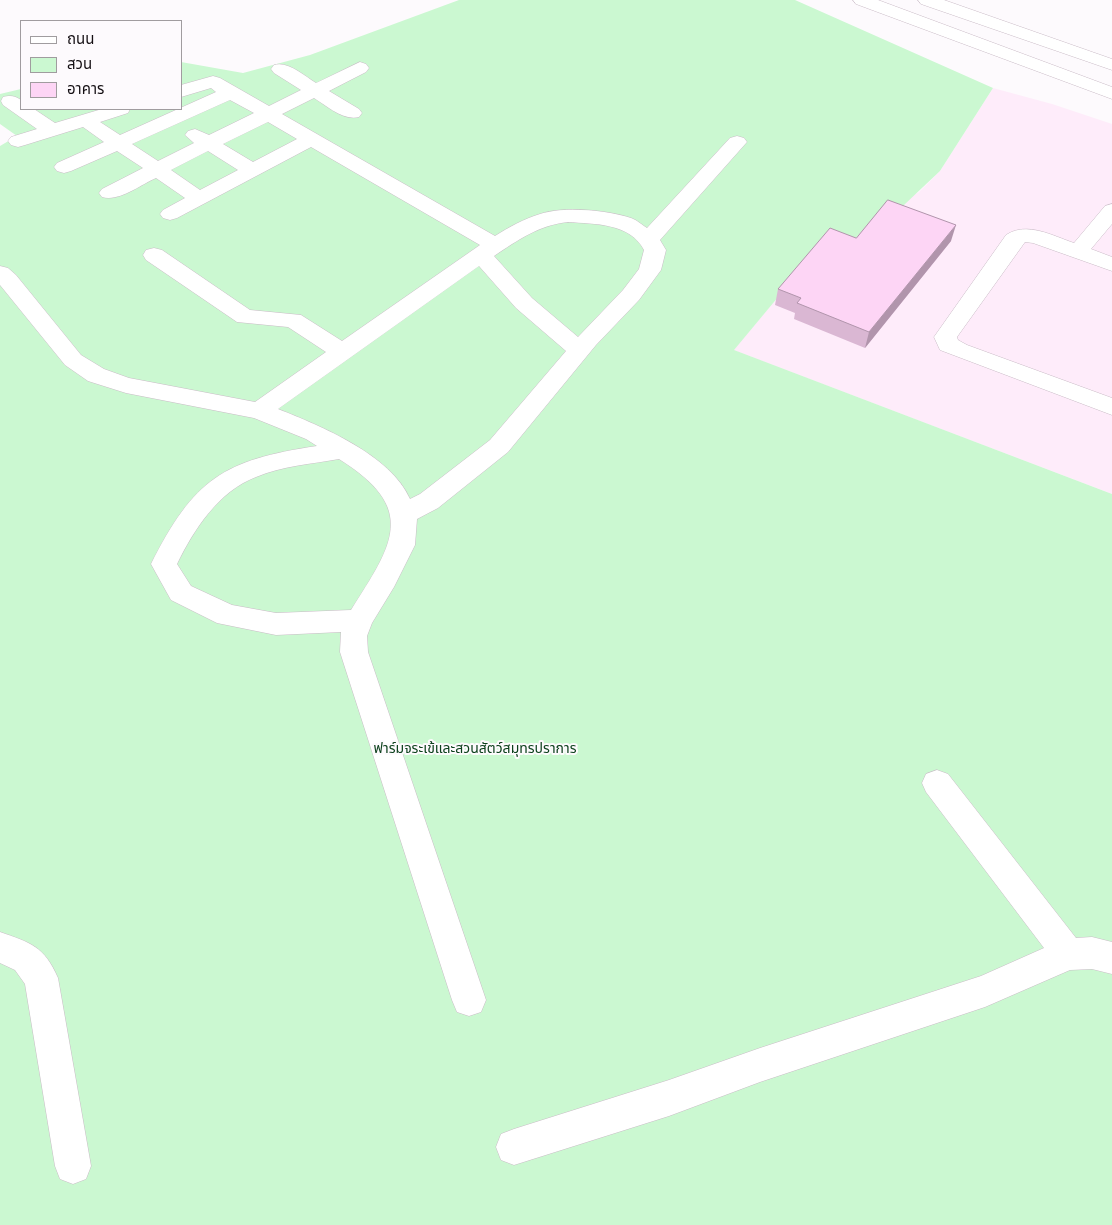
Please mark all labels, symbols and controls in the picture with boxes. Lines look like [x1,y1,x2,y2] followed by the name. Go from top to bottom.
[20,20,182,110] legend
[67,29,94,48] text: ถนน
[67,54,92,73] text: สวน
[67,79,104,98] text: อาคาร
[374,741,576,757] park label: ฟาร์มจระเข้และสวนสัตว์สมุทรปราการ

